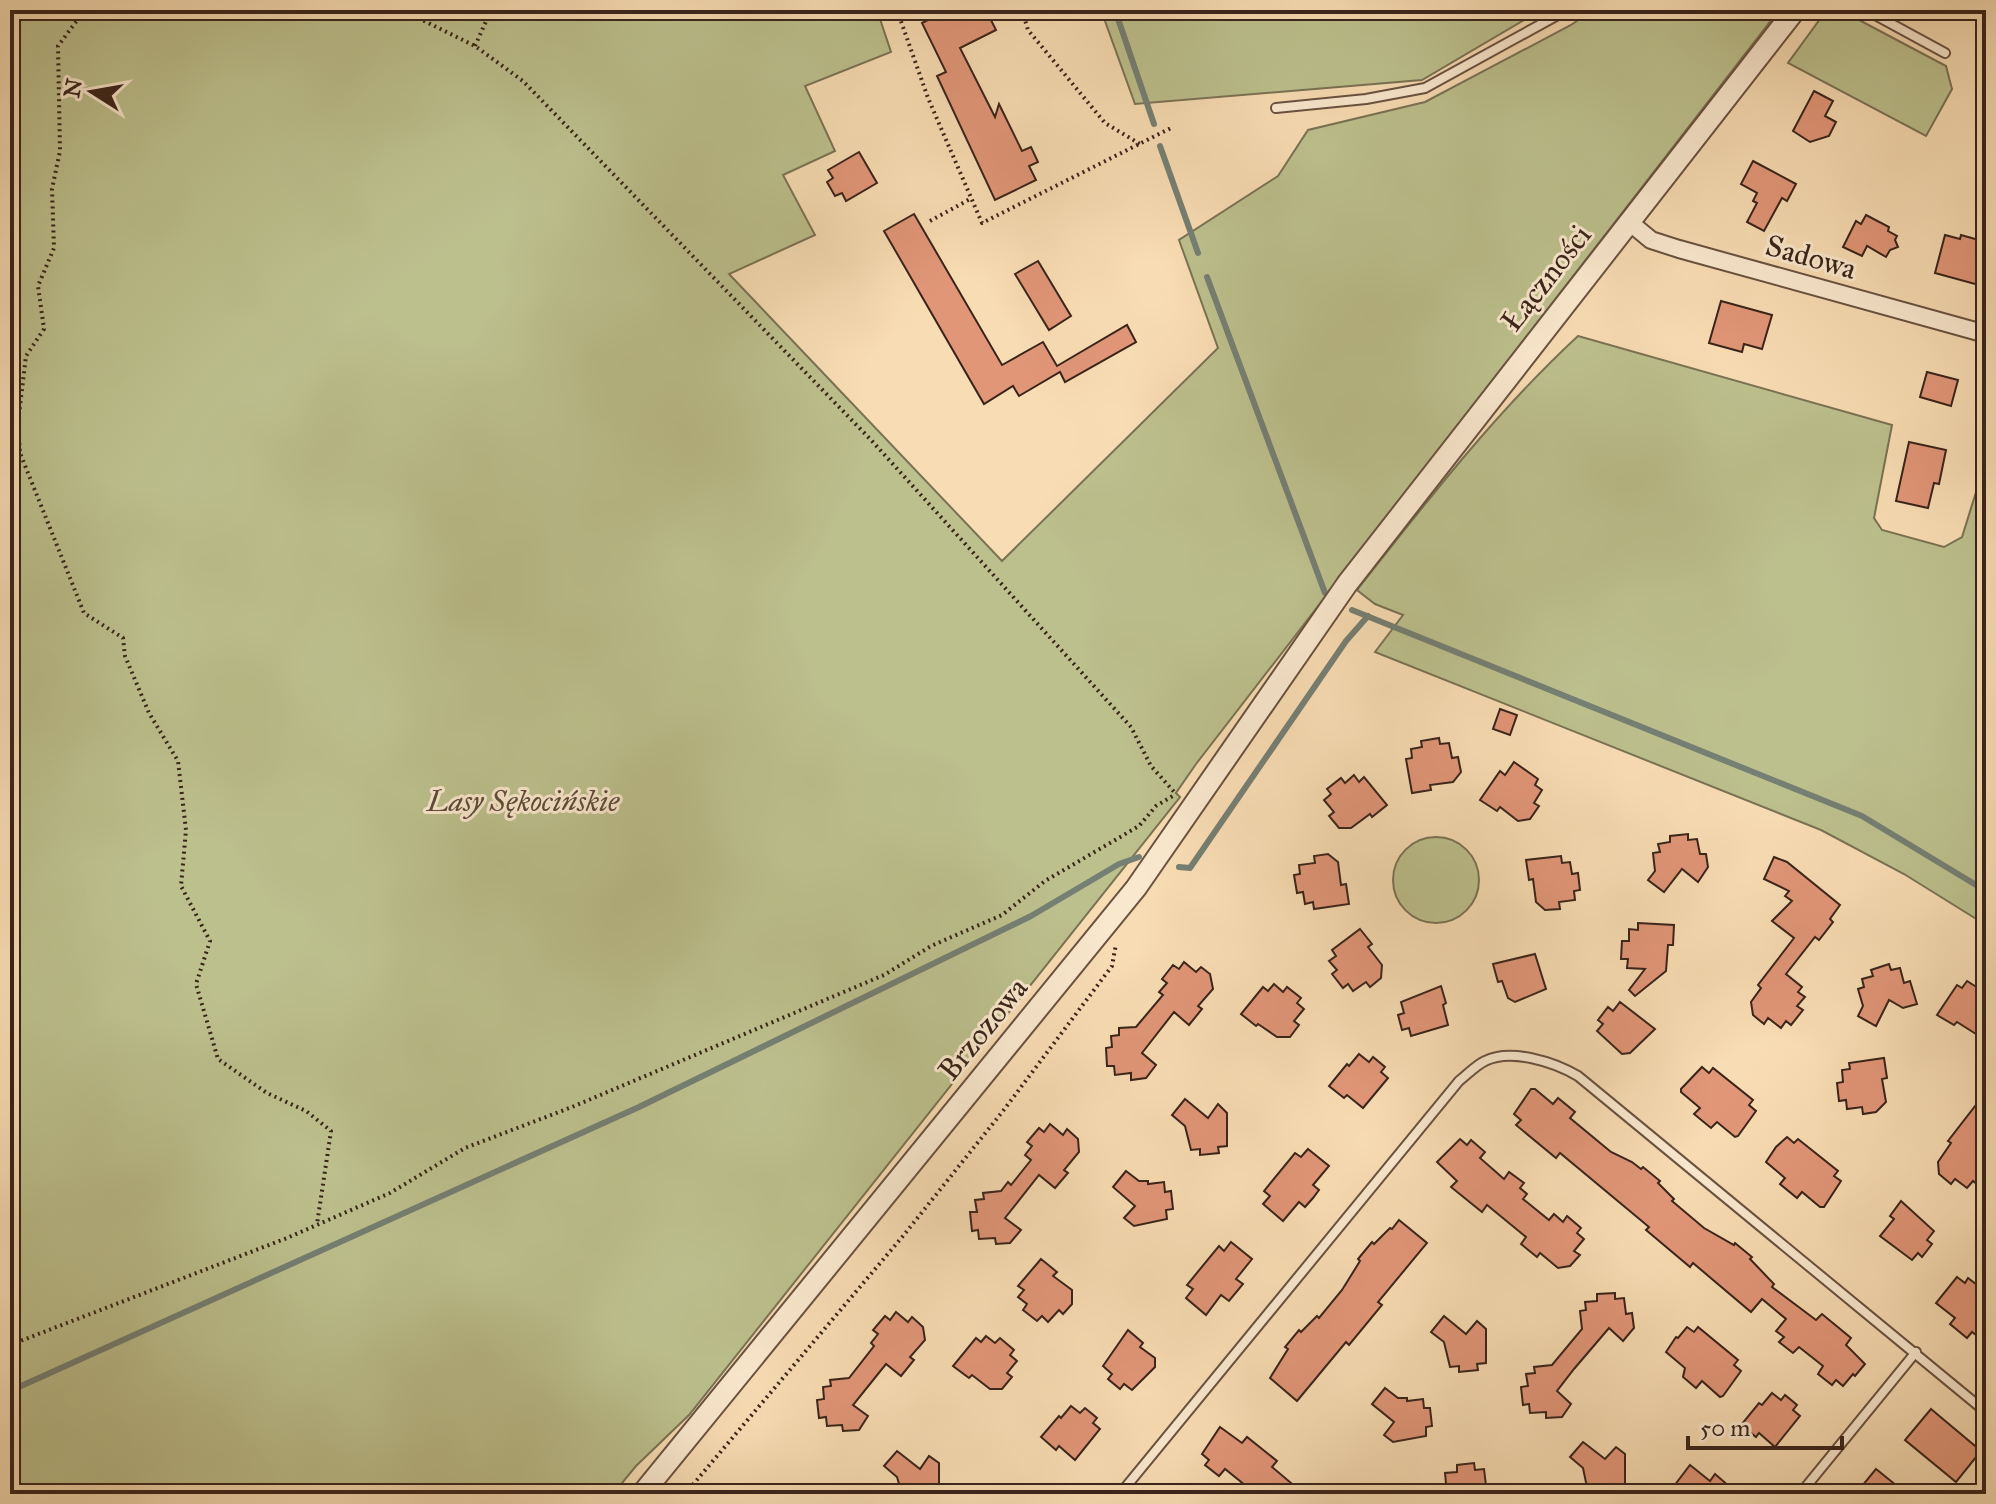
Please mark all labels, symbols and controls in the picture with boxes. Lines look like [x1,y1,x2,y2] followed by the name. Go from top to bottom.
[52,52,132,132] north arrow
[58,76,88,100] text: N
[1493,218,1599,338] street label: Łączności
[1762,227,1861,287] street label: Sadowa
[425,783,620,819] park label: Lasy Sękocińskie
[931,970,1035,1088] street label: Brzozowa
[1688,1400,1842,1450] scale bar
[1700,1413,1750,1443] text: 50 m

